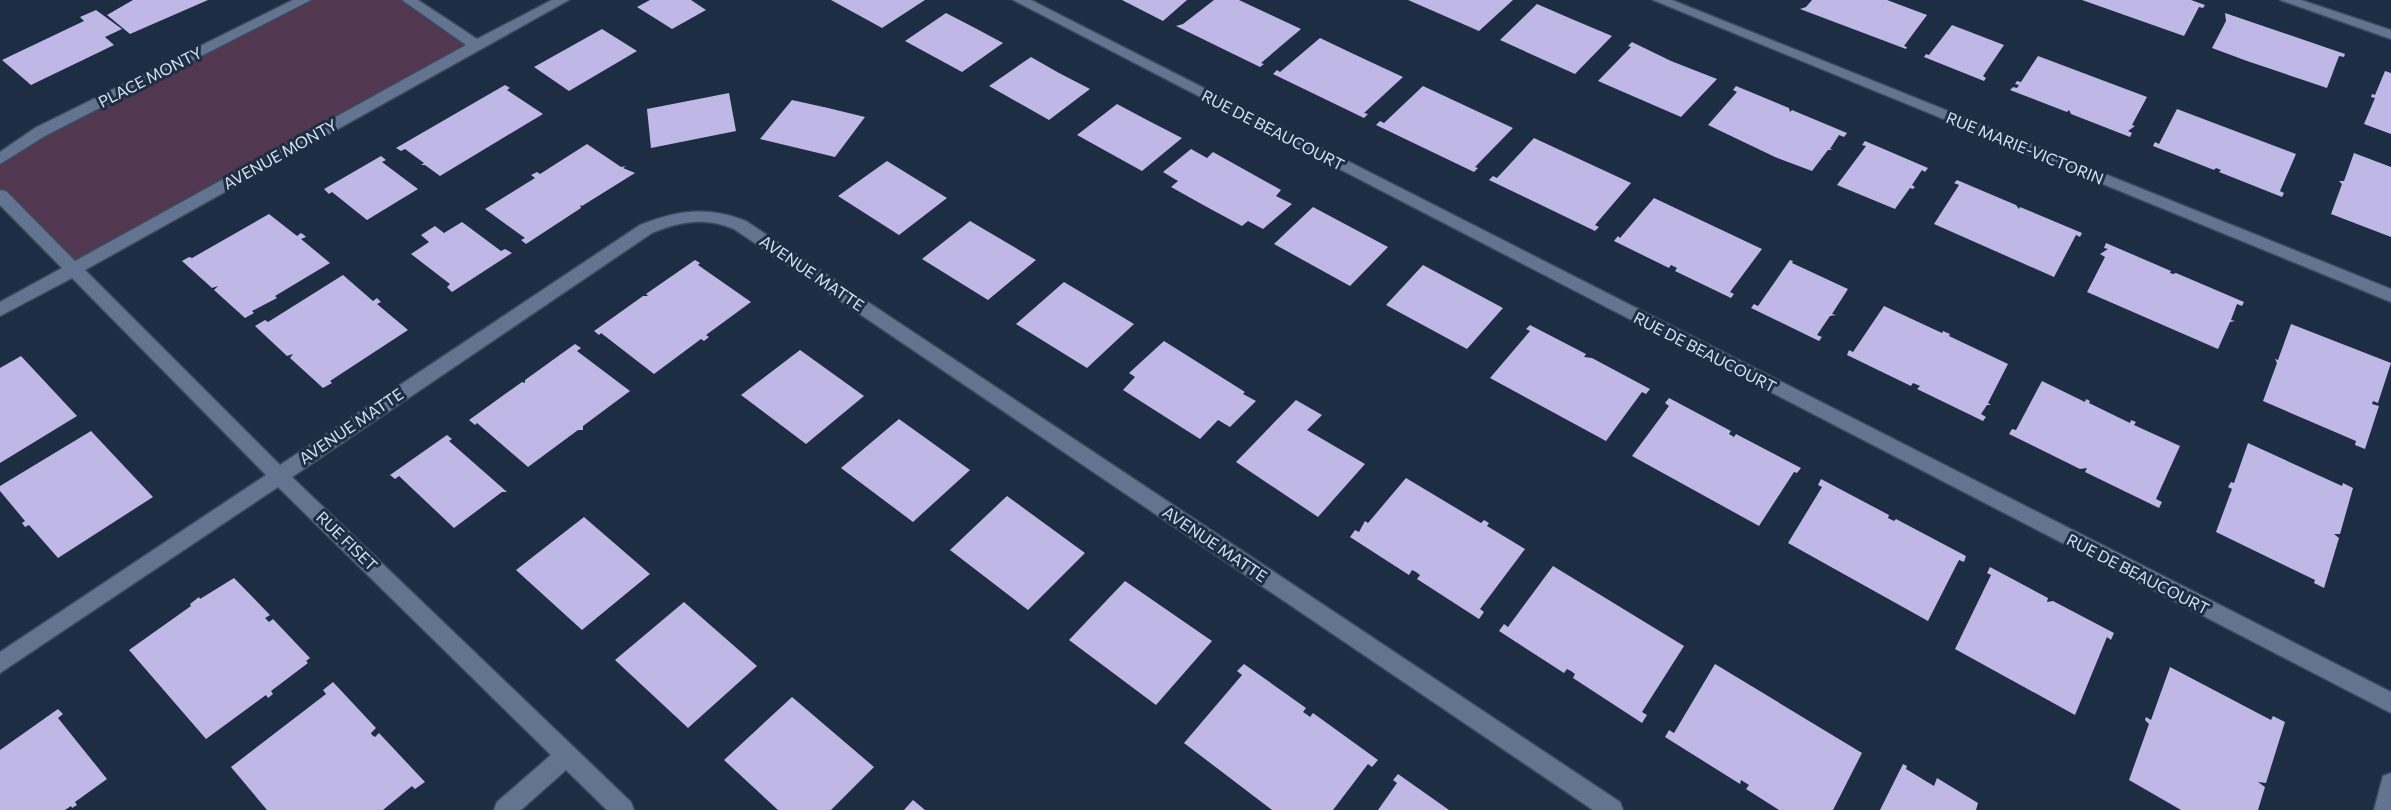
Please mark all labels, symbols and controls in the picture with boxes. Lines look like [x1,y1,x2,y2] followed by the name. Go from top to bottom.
[95,42,205,111] street label: PLACE MONTY
[1199,85,1348,174] street label: RUE DE BEAUCOURT
[1944,107,2107,188] street label: RUE MARIE-VICTORIN
[219,114,341,193] street label: AVENUE MONTY
[757,231,868,314] street label: AVENUE MATTE
[1631,307,1780,396] street label: RUE DE BEAUCOURT
[295,384,406,467] street label: AVENUE MATTE
[1160,502,1271,585] street label: AVENUE MATTE
[313,507,382,574] street label: RUE FISET
[2064,529,2213,618] street label: RUE DE BEAUCOURT

